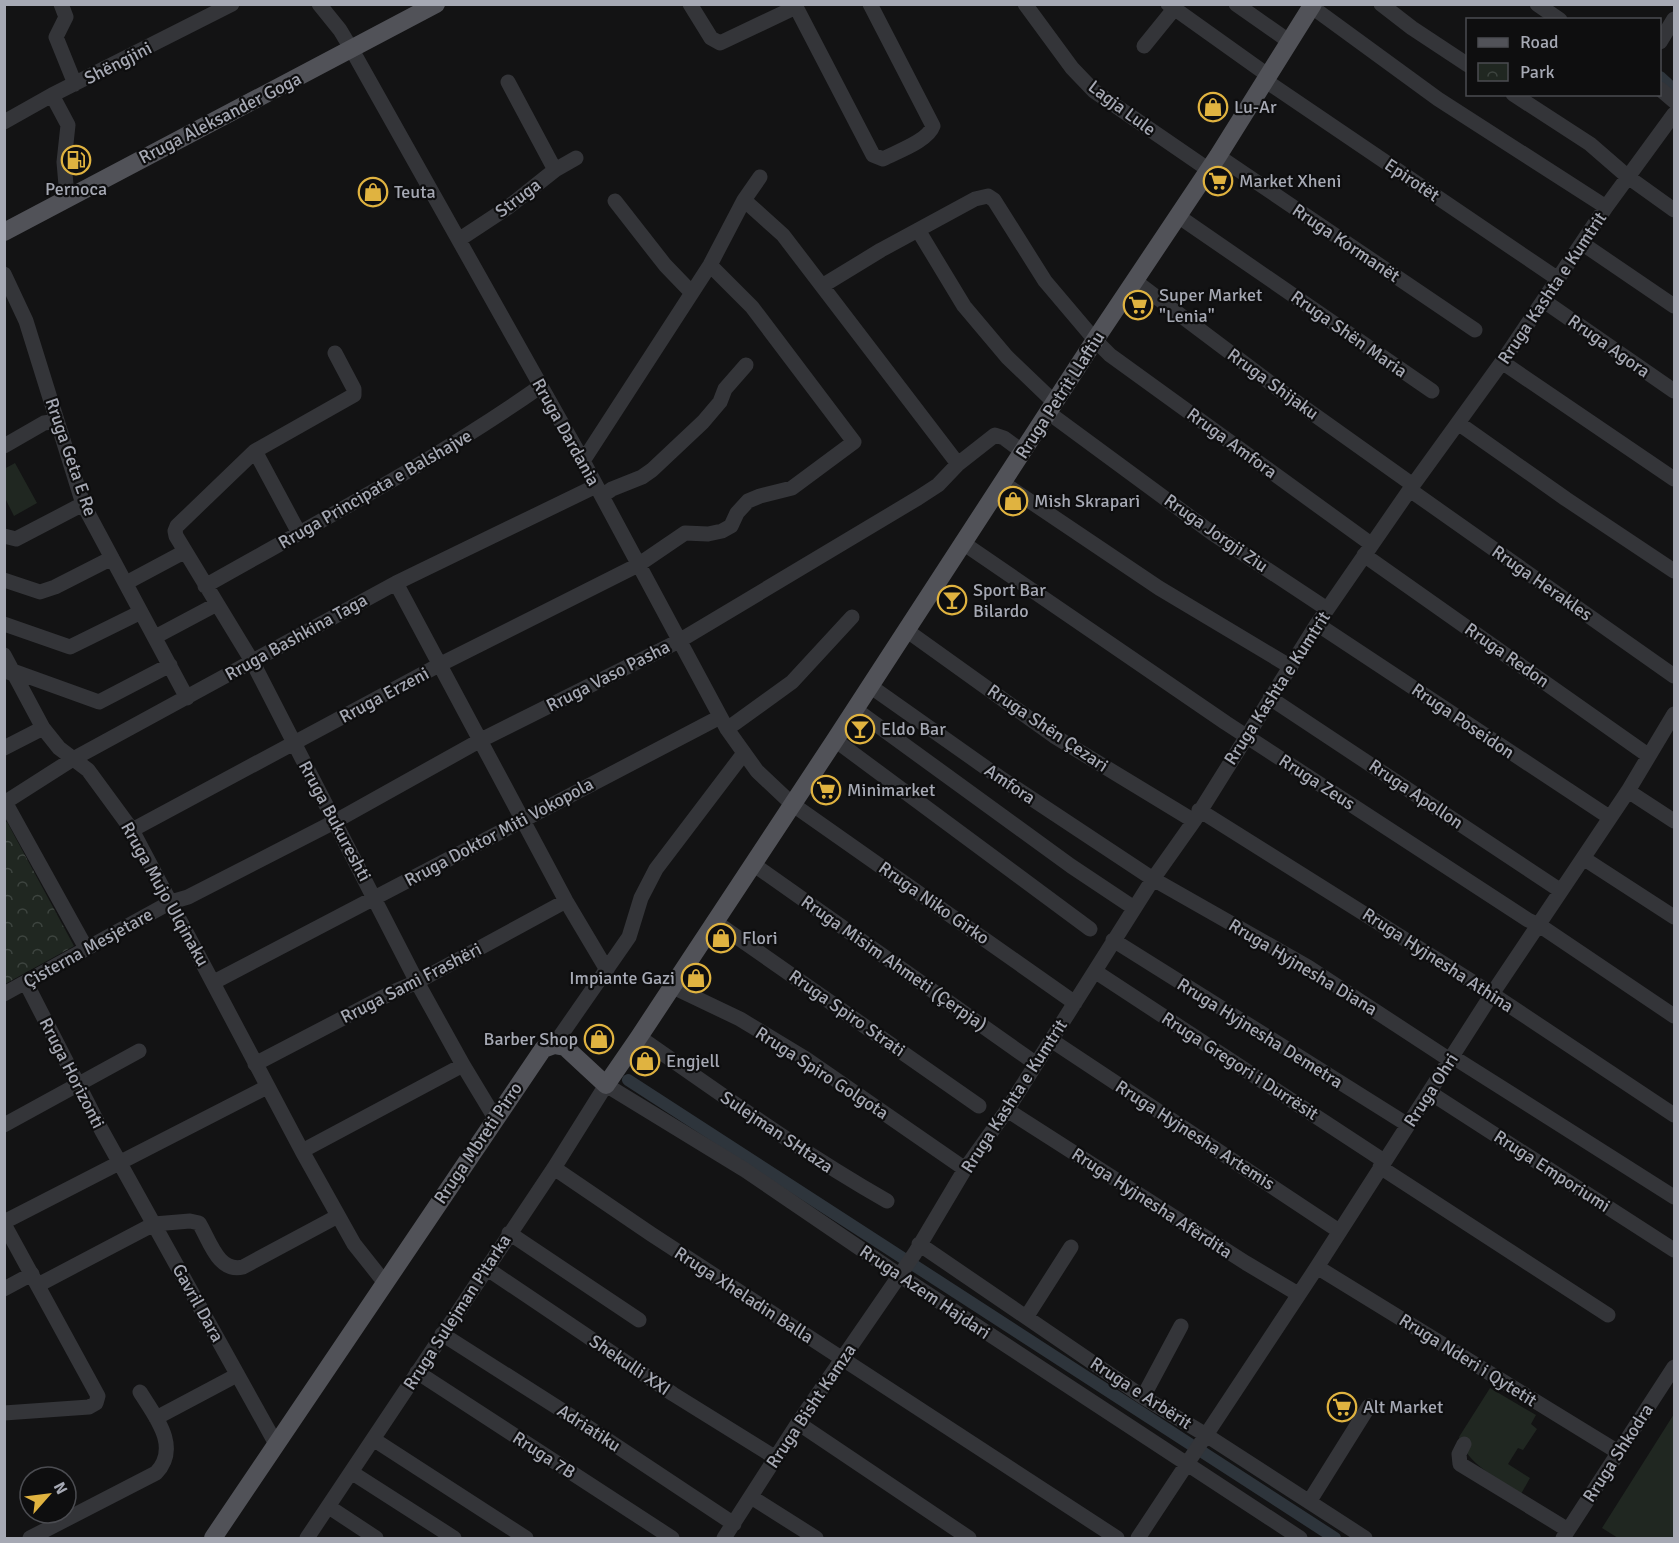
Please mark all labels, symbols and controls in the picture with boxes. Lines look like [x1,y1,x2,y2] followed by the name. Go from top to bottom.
[1466,18,1661,96] legend
[1520,31,1559,53] text: Road
[81,37,155,89] street label: Shëngjini
[1520,61,1555,83] text: Park
[135,67,305,169] street label: Rruga Aleksander Goga
[1084,76,1160,140] street label: Lagja Lule
[1197,91,1229,123] shop icon: Lu-Ar
[1234,96,1277,118] place label: Lu-Ar
[60,144,92,176] fuel station icon: Pernoca
[1380,154,1444,206] street label: Epirotët
[1202,165,1234,197] supermarket icon: Market Xheni
[1239,170,1341,192] place label: Market Xheni
[491,174,545,222] street label: Struga
[357,176,389,208] shop icon: Teuta
[45,178,107,200] place label: Pernoca
[394,181,436,203] place label: Teuta
[1288,199,1404,287] street label: Rruga Kormanët
[1493,208,1611,368] street label: Rruga Kashta e Kumtrit
[1159,284,1262,327] place label: Super Market "Lenia"
[1287,286,1411,382] street label: Rruga Shën Maria
[1122,289,1154,321] supermarket icon: Super Market "Lenia"
[1564,310,1654,382] street label: Rruga Agora
[1011,327,1109,463] street label: Rruga Petrit Llaftiu
[1223,344,1323,424] street label: Rruga Shijaku
[527,374,605,490] street label: Rruga Dardania
[40,395,102,519] street label: Rruga Geta E Re
[1183,403,1281,483] street label: Rruga Amfora
[274,425,476,553] street label: Rruga Principata e Balshajve
[997,485,1029,517] shop icon: Mish Skrapari
[1160,489,1272,577] street label: Rruga Jorgji Ziu
[1034,490,1140,512] place label: Mish Skrapari
[1488,540,1596,626] street label: Rruga Herakles
[973,579,1046,622] place label: Sport Bar Bilardo
[936,584,968,616] bar icon: Sport Bar Bilardo
[221,589,371,685] street label: Rruga Bashkina Taga
[1219,607,1335,769] street label: Rruga Kashta e Kumtrit
[1460,618,1554,692] street label: Rruga Redon
[543,635,673,717] street label: Rruga Vaso Pasha
[335,662,433,728] street label: Rruga Erzeni
[1407,678,1519,764] street label: Rruga Poseidon
[983,679,1113,777] street label: Rruga Shën Çezari
[844,713,876,745] bar icon: Eldo Bar
[881,718,946,740] place label: Eldo Bar
[1275,749,1359,815] street label: Rruga Zeus
[1365,754,1467,834] street label: Rruga Apollon
[294,757,376,885] street label: Rruga Bukureshti
[981,759,1039,809] street label: Amfora
[401,773,597,891] street label: Rruga Doktor Miti Vokopola
[810,774,842,806] supermarket icon: Minimarket
[847,779,935,801] place label: Minimarket
[116,818,214,970] street label: Rruga Mujo Ulqinaku
[874,857,994,949] street label: Rruga Niko Girko
[797,890,991,1036] street label: Rruga Misim Ahmeti (Çerpja)
[19,903,157,993] street label: Çisterna Mesjetare
[1358,903,1518,1017] street label: Rruga Hyjnesha Athina
[1225,914,1381,1020] street label: Rruga Hyjnesha Diana
[705,922,737,954] shop icon: Flori
[742,927,778,949] place label: Flori
[337,938,485,1028] street label: Rruga Sami Frashëri
[680,962,712,994] shop icon: Impiante Gazi
[785,965,909,1061] street label: Rruga Spiro Strati
[569,967,675,989] place label: Impiante Gazi
[1173,973,1347,1093] street label: Rruga Hyjnesha Demetra
[1157,1007,1323,1125] street label: Rruga Gregori i Durrësit
[35,1014,109,1132] street label: Rruga Horizonti
[956,1015,1072,1177] street label: Rruga Kashta e Kumtrit
[751,1022,893,1124] street label: Rruga Spiro Golgota
[583,1023,615,1055] shop icon: Barber Shop
[484,1028,578,1050] place label: Barber Shop
[629,1045,661,1077] shop icon: Engjell
[1399,1049,1463,1131] street label: Rruga Ohri
[666,1050,720,1072] place label: Engjell
[1111,1075,1279,1195] street label: Rruga Hyjnesha Artemis
[429,1078,527,1208] street label: Rruga Mbreti Pirro
[717,1086,837,1178] street label: Sulejman SHtaza
[1490,1125,1614,1217] street label: Rruga Emporiumi
[1068,1143,1236,1263] street label: Rruga Hyjnesha Afërdita
[398,1230,516,1394] street label: Rruga Sulejman Pitarka
[856,1240,994,1344] street label: Rruga Azem Hajdari
[670,1242,818,1348] street label: Rruga Xheladin Balla
[168,1260,228,1346] street label: Gavril Dara
[1395,1309,1541,1411] street label: Rruga Nderi i Qytetit
[585,1330,675,1400] street label: Shekulli XXI
[761,1340,861,1472] street label: Rruga Bisht Kamza
[1086,1352,1196,1434] street label: Rruga e Arbërit
[1326,1391,1358,1423] supermarket icon: Alt Market
[1363,1396,1443,1418] place label: Alt Market
[553,1399,625,1457] street label: Adriatiku
[1578,1400,1658,1506] street label: Rruga Shkodra
[508,1427,580,1483] street label: Rruga 7B
[18,1465,78,1525] north arrow
[49,1479,72,1498] text: N

